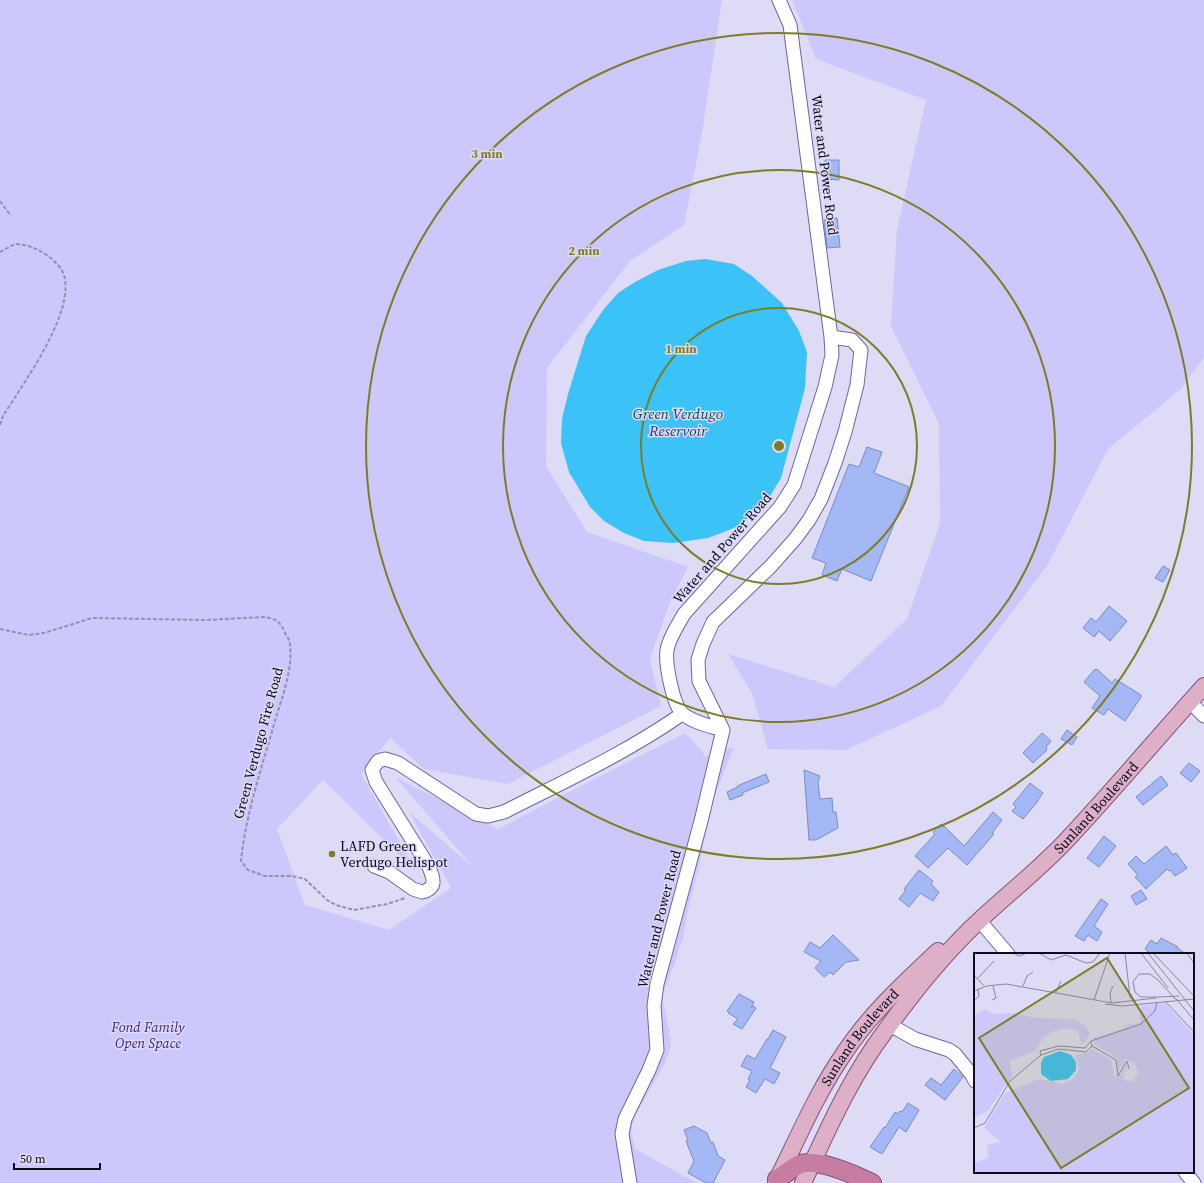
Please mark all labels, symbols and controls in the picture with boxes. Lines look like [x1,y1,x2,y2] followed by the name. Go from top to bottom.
[806,94,844,236] street label: Water and Power Road
[471,146,503,162] text: 3 min
[568,243,600,259] text: 2 min
[665,341,697,357] text: 1 min
[633,403,723,441] water label: Green Verdugo Reservoir
[772,439,786,453] centre of rings
[668,488,776,608] street label: Water and Power Road
[228,665,288,821] street label: Green Verdugo Fire Road
[1049,757,1143,858] street label: Sunland Boulevard
[340,836,448,872] place label: LAFD Green Verdugo Helispot
[632,848,686,990] street label: Water and Power Road
[327,849,337,859] marker: LAFD Green Verdugo Helispot
[974,953,1194,1173] inset map
[816,984,903,1089] street label: Sunland Boulevard
[110,1017,185,1053] park label: Fond Family Open Space
[14,1145,100,1171] scale bar
[20,1151,46,1167] text: 50 m

